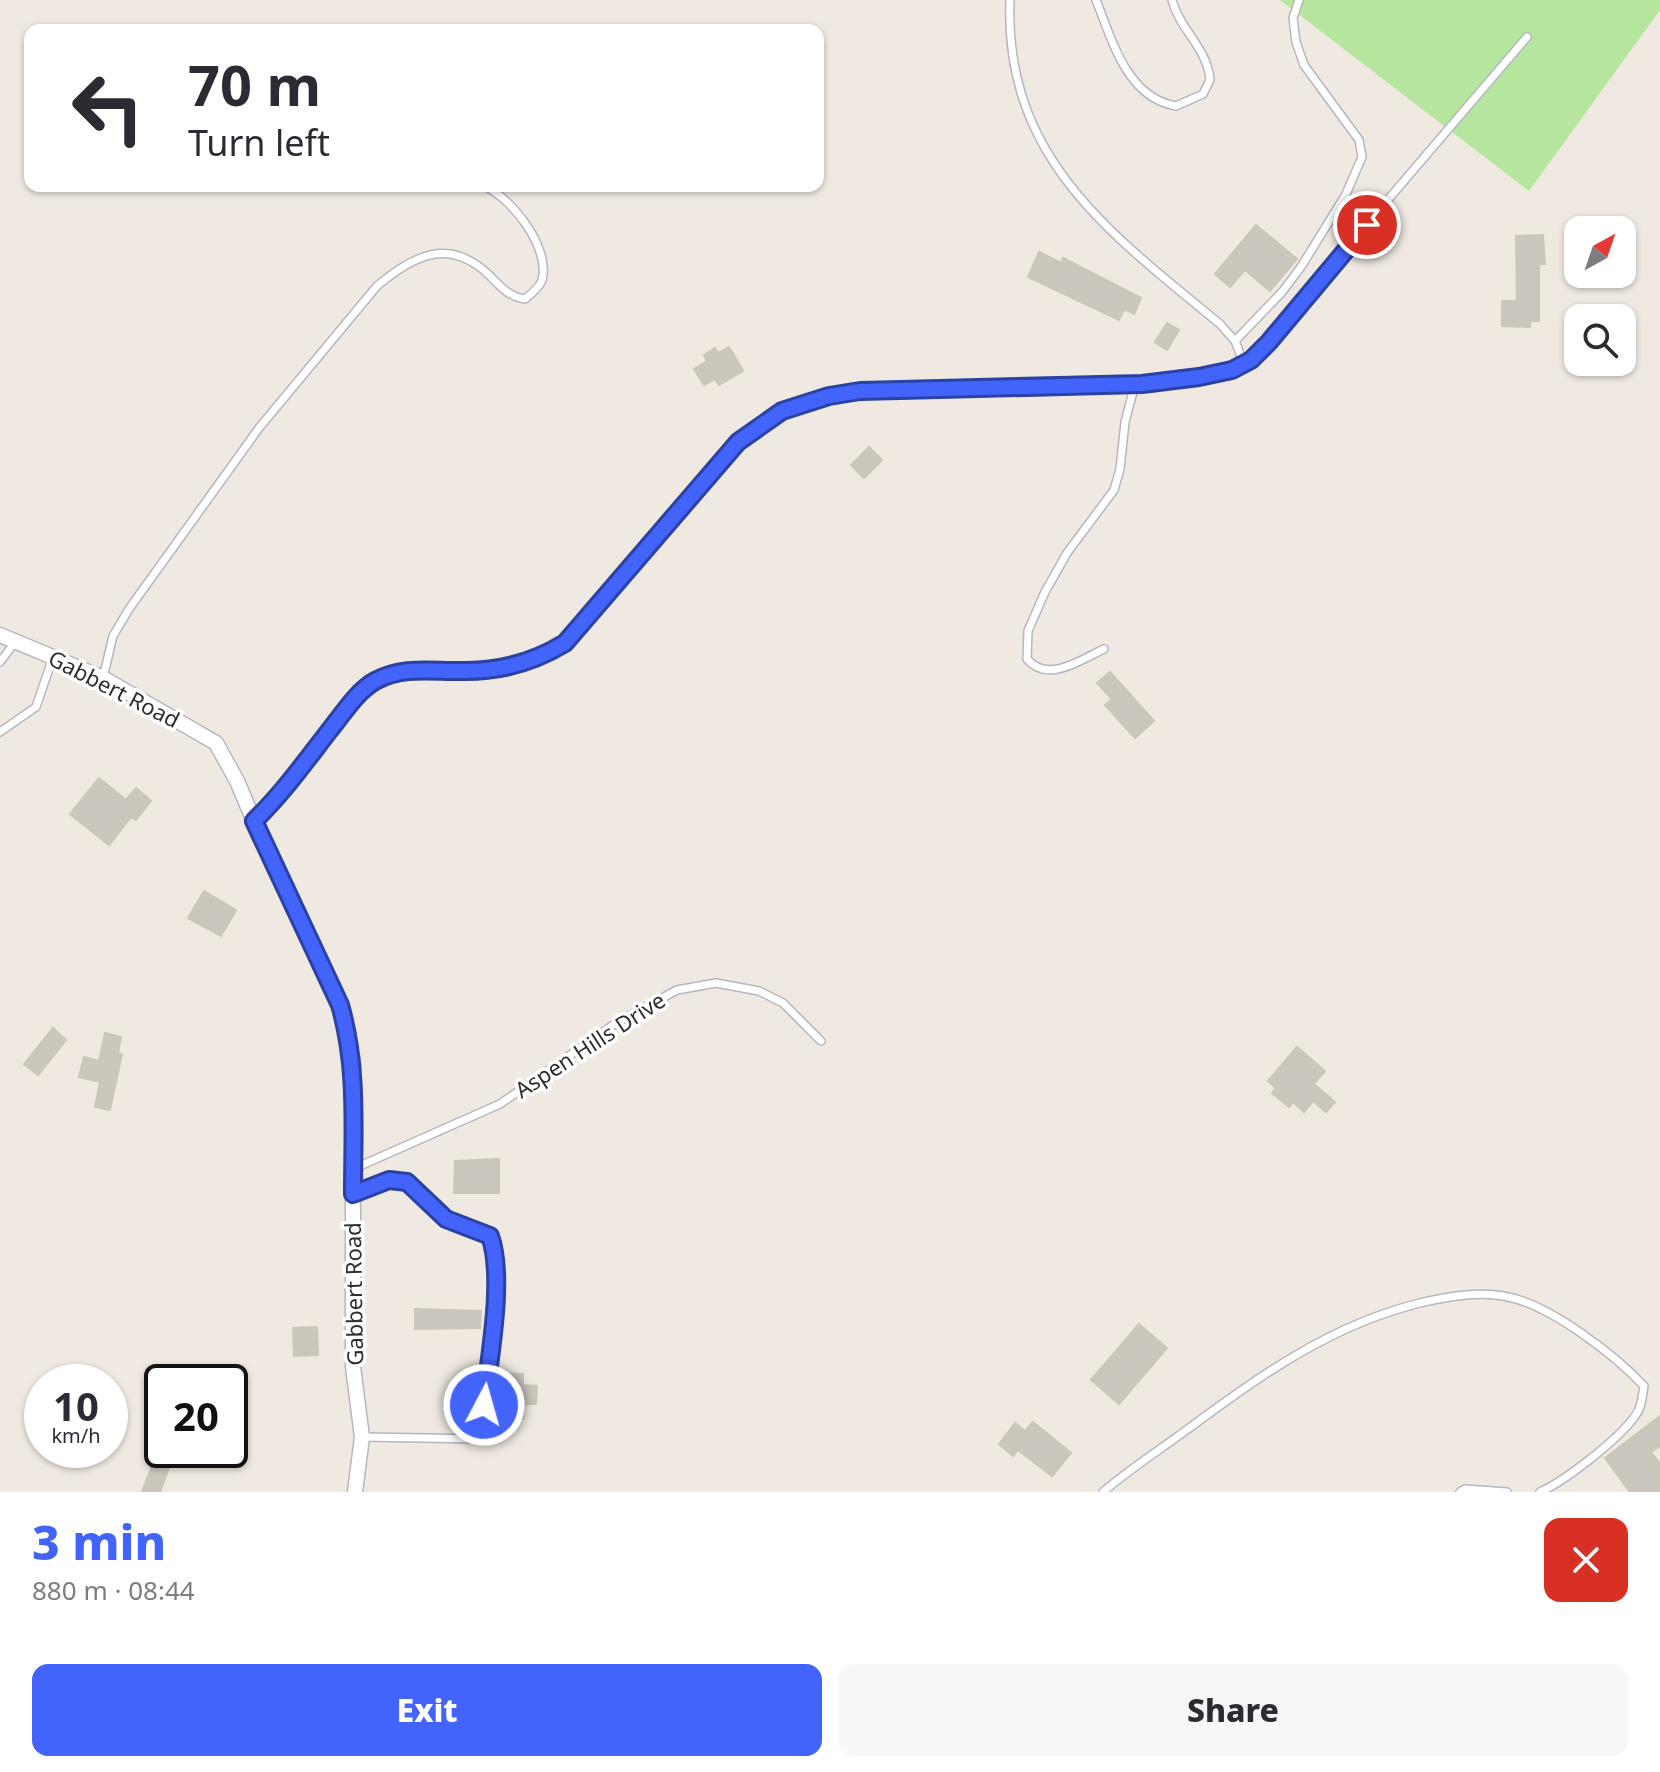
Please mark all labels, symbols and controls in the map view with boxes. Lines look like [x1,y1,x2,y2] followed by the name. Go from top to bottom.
[188,46,321,122] text: 70 m
[56,56,160,160] icon: left
[188,118,330,167] text: Turn left
[1333,191,1401,259] pin
[1345,203,1389,247] icon: arrive
[1564,216,1636,288] north arrow
[1564,216,1636,376] map controls
[1564,304,1636,376] button: search
[44,642,185,734] street label: Gabbert Road
[508,984,671,1104] street label: Aspen Hills Drive
[337,1222,369,1366] street label: Gabbert Road
[442,1363,526,1447] position arrow
[144,1364,248,1468] speed limit sign: 20
[53,1378,99,1433] text: 10
[51,1422,101,1449] text: km/h
[32,1509,166,1574] text: 3 min
[1544,1518,1628,1602] button: close
[32,1572,195,1608] text: 880 m · 08:44
[32,1664,822,1756] button: Exit
[838,1664,1628,1756] button: Share

